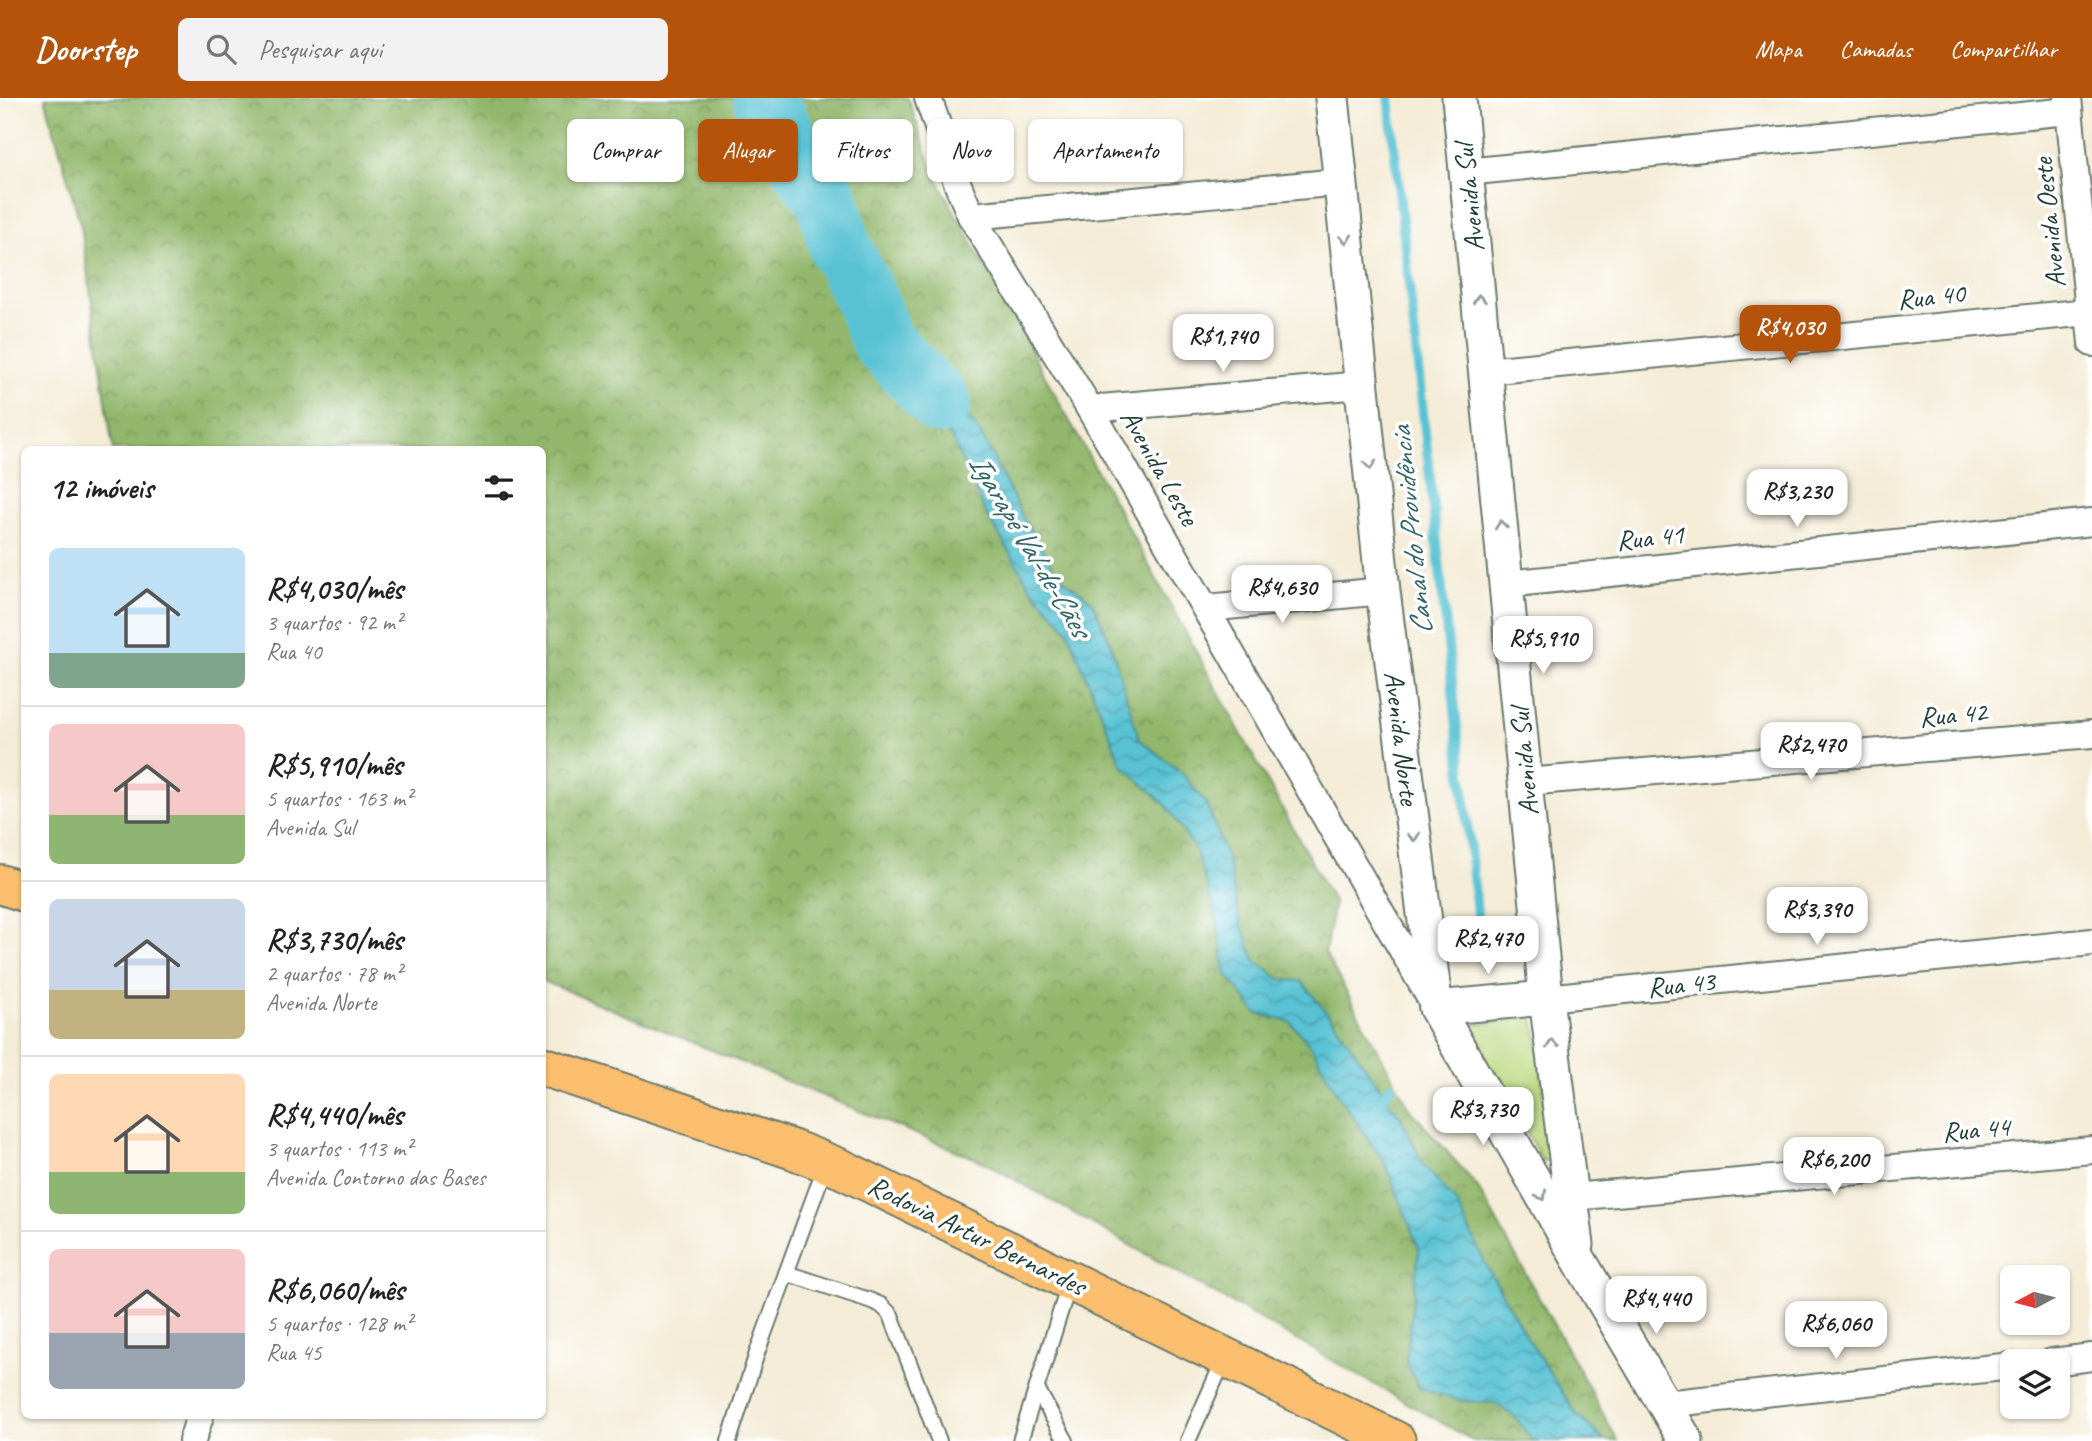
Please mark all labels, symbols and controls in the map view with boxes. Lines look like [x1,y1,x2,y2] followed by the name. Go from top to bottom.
[178,18,668,81] search box
[35,28,136,70] text: Doorstep
[202,30,240,68] icon: search
[258,33,382,66] text: Pesquisar aqui
[1755,34,1802,64] text: Mapa
[1840,34,1912,64] text: Camadas
[1950,34,2057,64] text: Compartilhar
[567,119,684,182] chip: Comprar
[698,119,798,182] chip: Alugar
[812,119,913,182] chip: Filtros
[927,119,1014,182] chip: Novo
[1028,119,1183,182] chip: Apartamento
[1445,137,1492,253] street label: Avenida Sul
[2025,155,2073,290] street label: Avenida Oeste
[1339,233,1354,245] one-way arrow
[1895,275,1969,317] street label: Rua 40
[1472,293,1487,304] one-way arrow
[1725,306,1855,365] pin: R$4,030
[1756,313,1824,342] text: R$4,030
[1158,314,1288,374] pin: R$1,740
[1189,322,1257,351] text: R$1,740
[1113,403,1208,533] street label: Avenida Leste
[1381,422,1441,637] water label: Canal do Providência
[961,447,1102,648] water label: Igarapé Val-de-Cães
[1362,460,1377,471] one-way arrow
[49,469,153,507] text: 12 imóveis
[480,469,518,507] icon: filters
[1732,470,1862,529] pin: R$3,230
[1763,477,1831,506] text: R$3,230
[1614,516,1687,558] street label: Rua 41
[1494,520,1509,531] one-way arrow
[1217,566,1347,625] pin: R$4,630
[266,570,403,608] text: R$4,030/mês
[1247,573,1317,602] text: R$4,630
[105,576,189,660] icon: home
[266,608,402,637] text: 3 quartos · 92 m²
[1478,616,1608,676] pin: R$5,910
[1509,624,1577,653] text: R$5,910
[266,637,322,666] text: Rua 40
[1376,669,1428,809] street label: Avenida Norte
[1918,693,1991,734] street label: Rua 42
[1501,702,1546,817] street label: Avenida Sul
[1746,722,1876,782] pin: R$2,470
[1777,730,1845,759] text: R$2,470
[266,746,402,784] text: R$5,910/mês
[105,752,189,836] icon: home
[266,784,412,813] text: 5 quartos · 163 m²
[266,813,355,842] text: Avenida Sul
[1407,831,1422,843] one-way arrow
[1752,888,1882,947] pin: R$3,390
[1783,895,1851,924] text: R$3,390
[1423,916,1553,976] pin: R$2,470
[266,921,403,959] text: R$3,730/mês
[1454,924,1522,953] text: R$2,470
[105,927,189,1011] icon: home
[266,959,402,988] text: 2 quartos · 78 m²
[1645,963,1719,1005] street label: Rua 43
[266,988,376,1017] text: Avenida Norte
[1545,1039,1560,1050] one-way arrow
[1418,1088,1548,1147] pin: R$3,730
[1449,1095,1517,1124] text: R$3,730
[266,1096,403,1134] text: R$4,440/mês
[105,1102,189,1186] icon: home
[1941,1108,2014,1149] street label: Rua 44
[266,1134,412,1163] text: 3 quartos · 113 m²
[1769,1138,1899,1197] pin: R$6,200
[1799,1145,1869,1174] text: R$6,200
[266,1163,485,1192] text: Avenida Contorno das Bases
[862,1167,1094,1304] street label: Rodovia Artur Bernardes
[1534,1188,1547,1201] one-way arrow
[2000,1265,2070,1335] north arrow
[2000,1265,2070,1419] map controls
[266,1271,404,1309] text: R$6,060/mês
[1591,1276,1721,1336] pin: R$4,440
[105,1277,189,1361] icon: home
[1622,1284,1690,1313] text: R$4,440
[1771,1302,1901,1361] pin: R$6,060
[266,1309,412,1338] text: 5 quartos · 128 m²
[1801,1309,1871,1338] text: R$6,060
[266,1338,322,1367] text: Rua 45
[2000,1349,2070,1419] button: layers

